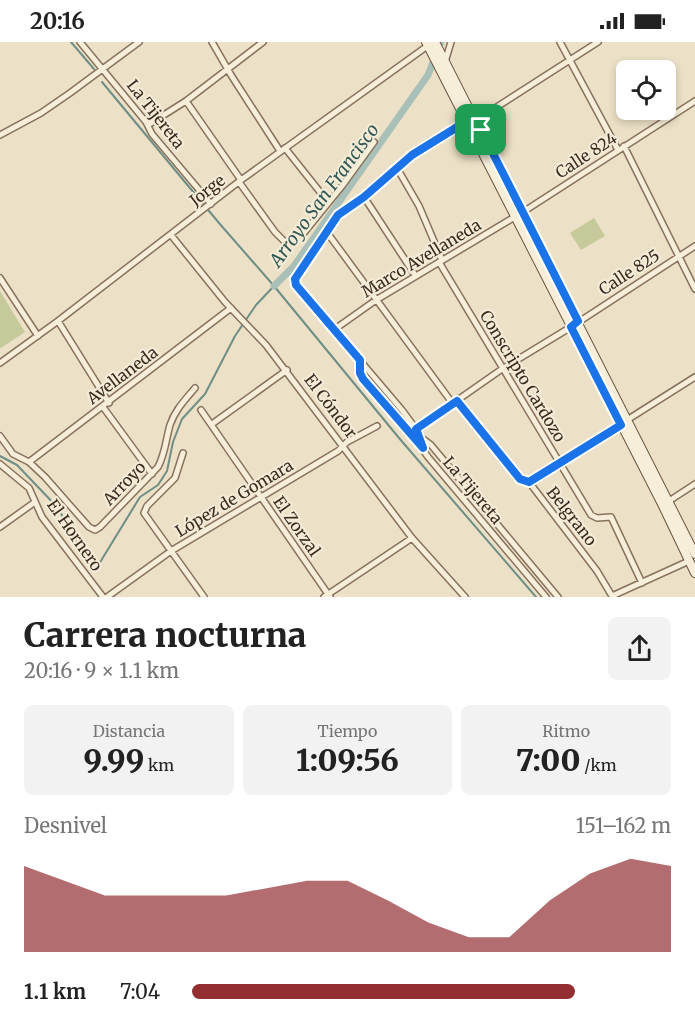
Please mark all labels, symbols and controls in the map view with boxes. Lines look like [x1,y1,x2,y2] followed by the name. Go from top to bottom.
[30,7,85,35] text: 20:16
[616,60,676,120] map controls
[616,60,676,120] button: locate
[123,75,189,153] street label: La Tijereta
[455,104,506,155] pin
[464,113,497,146] icon: arrive
[263,119,384,273] water label: Arroyo San Francisco
[551,128,621,182] street label: Calle 824
[184,170,229,211] street label: Jorge
[358,214,485,302] street label: Marco Avellaneda
[595,245,663,299] street label: Calle 825
[476,307,570,445] street label: Conscripto Cardozo
[82,342,162,409] street label: Avellaneda
[300,370,362,442] street label: El Cóndor
[439,452,507,528] street label: La Tijereta
[171,455,297,541] street label: López de Gomara
[98,457,150,510] street label: Arroyo
[543,482,601,550] street label: Belgrano
[269,492,325,560] street label: El Zorzal
[43,495,107,575] street label: El Hornero
[24,615,306,656] text: Carrera nocturna
[608,617,671,680] button: share
[24,658,179,683] text: 20:16 · 9 × 1.1 km
[93,721,165,741] text: Distancia
[318,721,377,741] text: Tiempo
[542,721,590,741] text: Ritmo
[83,741,144,779] text: 9.99
[296,741,399,779] text: 1:09:56
[516,741,581,779] text: 7:00
[144,755,174,775] text: km
[581,755,617,775] text: /km
[24,813,107,838] text: Desnivel
[576,813,671,838] text: 151–162 m
[24,979,86,1004] text: 1.1 km
[120,979,160,1004] text: 7:04

